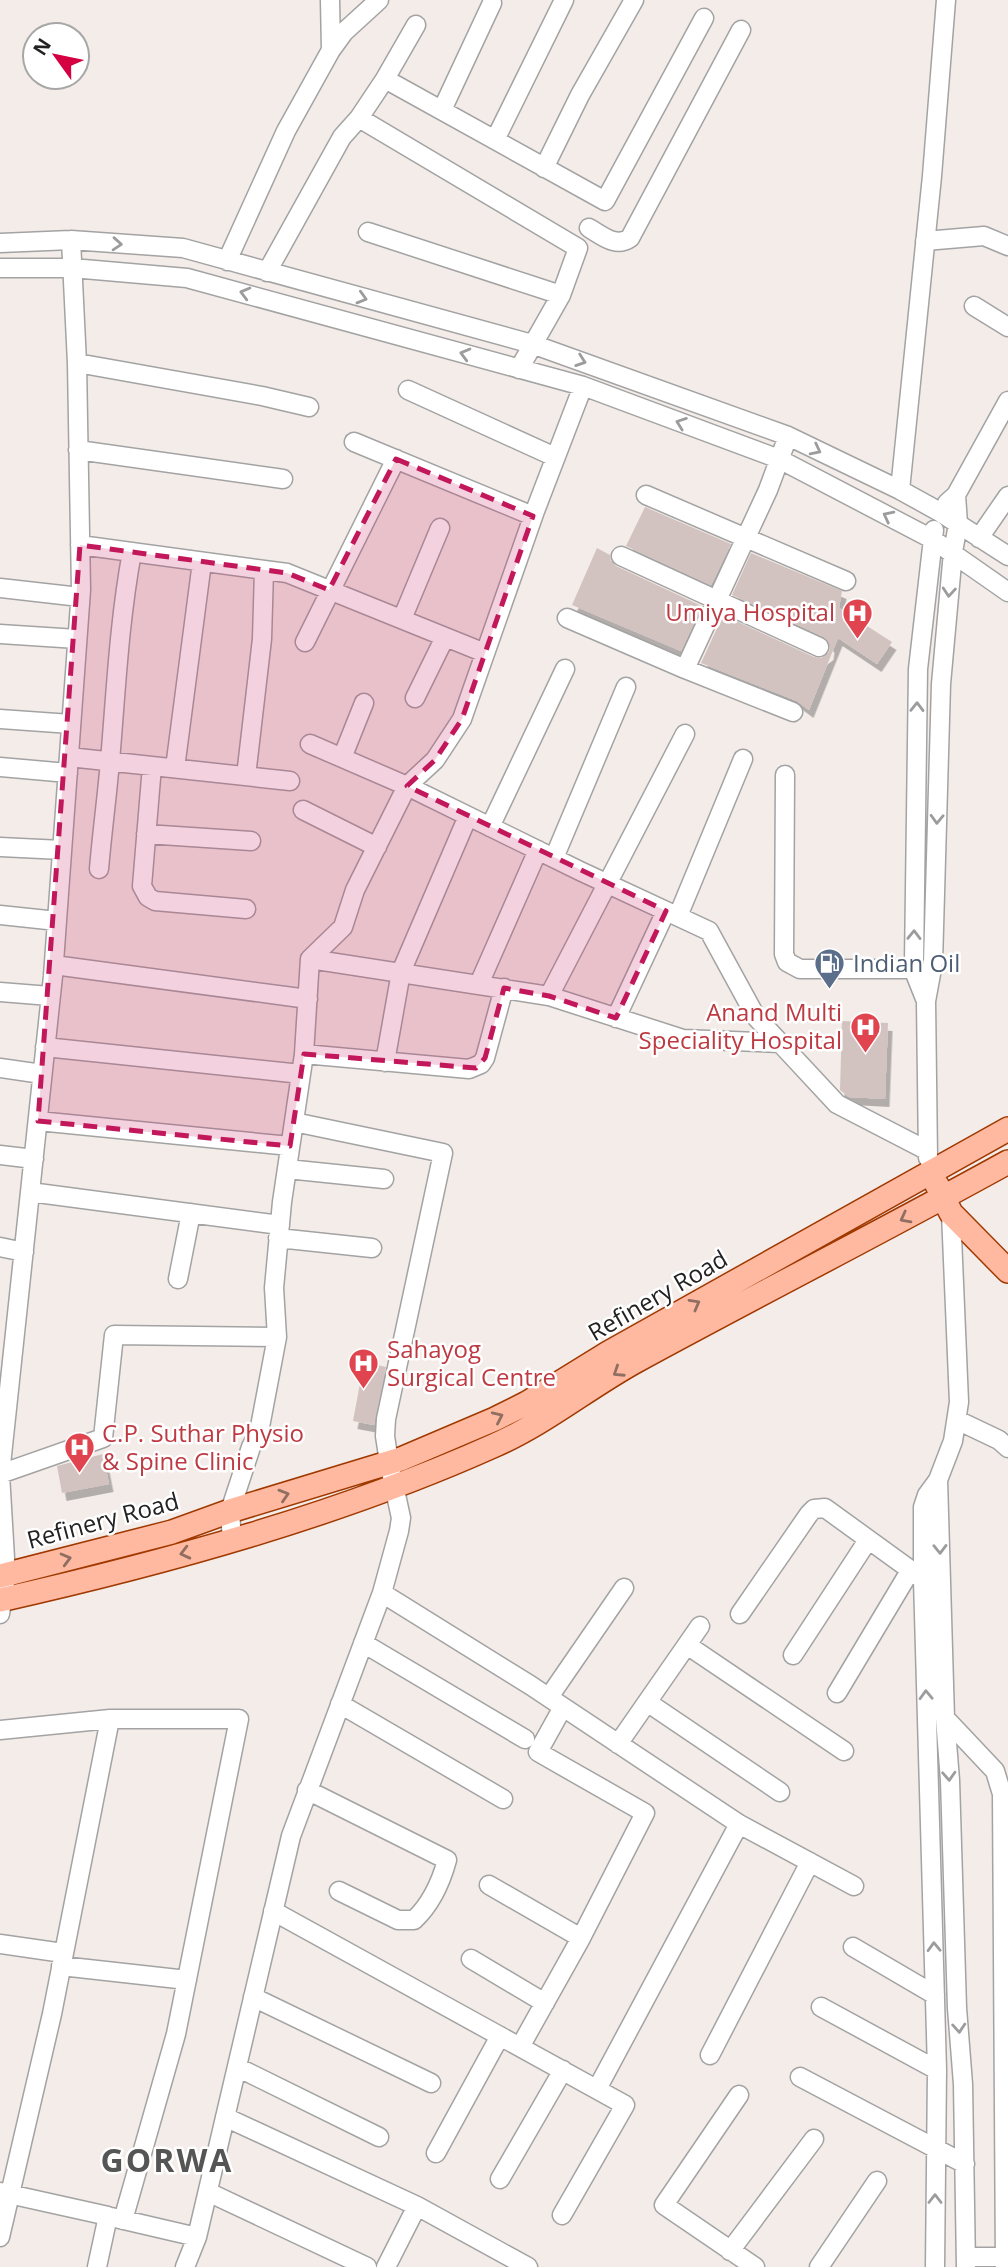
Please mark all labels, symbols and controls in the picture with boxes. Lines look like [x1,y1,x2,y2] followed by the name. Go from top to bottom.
[21,21,91,91] north arrow
[27,33,57,60] text: N
[112,236,123,251] one-way arrow
[240,287,252,301] one-way arrow
[356,290,368,304] one-way arrow
[459,347,471,362] one-way arrow
[574,353,586,367] one-way arrow
[676,417,688,431] one-way arrow
[809,442,821,455] one-way arrow
[883,511,895,524] one-way arrow
[942,586,957,598] one-way arrow
[665,595,835,628] place label: Umiya Hospital
[841,596,875,640] hospital icon: Umiya Hospital
[910,702,925,713] one-way arrow
[930,814,945,825] one-way arrow
[906,929,922,940] one-way arrow
[853,946,960,979] place label: Indian Oil
[813,947,847,991] fuel station icon: Indian Oil
[639,995,842,1056] place label: Anand Multi Speciality Hospital
[848,1010,882,1054] hospital icon: Anand Multi Speciality Hospital
[900,1210,912,1223] one-way arrow
[581,1241,733,1348] street label: Refinery Road
[688,1299,700,1312] one-way arrow
[387,1332,556,1393] place label: Sahayog Surgical Centre
[347,1347,381,1391] hospital icon: Sahayog Surgical Centre
[613,1364,626,1377] one-way arrow
[491,1411,503,1425] one-way arrow
[102,1416,304,1477] place label: C.P. Suthar Physio & Spine Clinic
[62,1431,96,1475] hospital icon: C.P. Suthar Physio & Spine Clinic
[23,1483,182,1556] street label: Refinery Road
[278,1488,290,1503] one-way arrow
[933,1543,948,1554] one-way arrow
[179,1545,191,1559] one-way arrow
[60,1553,72,1567] one-way arrow
[919,1689,934,1700] one-way arrow
[942,1771,957,1782] one-way arrow
[926,1941,941,1952] one-way arrow
[951,2022,966,2033] one-way arrow
[101,2138,233,2181] district label: GORWA
[928,2193,943,2204] one-way arrow

